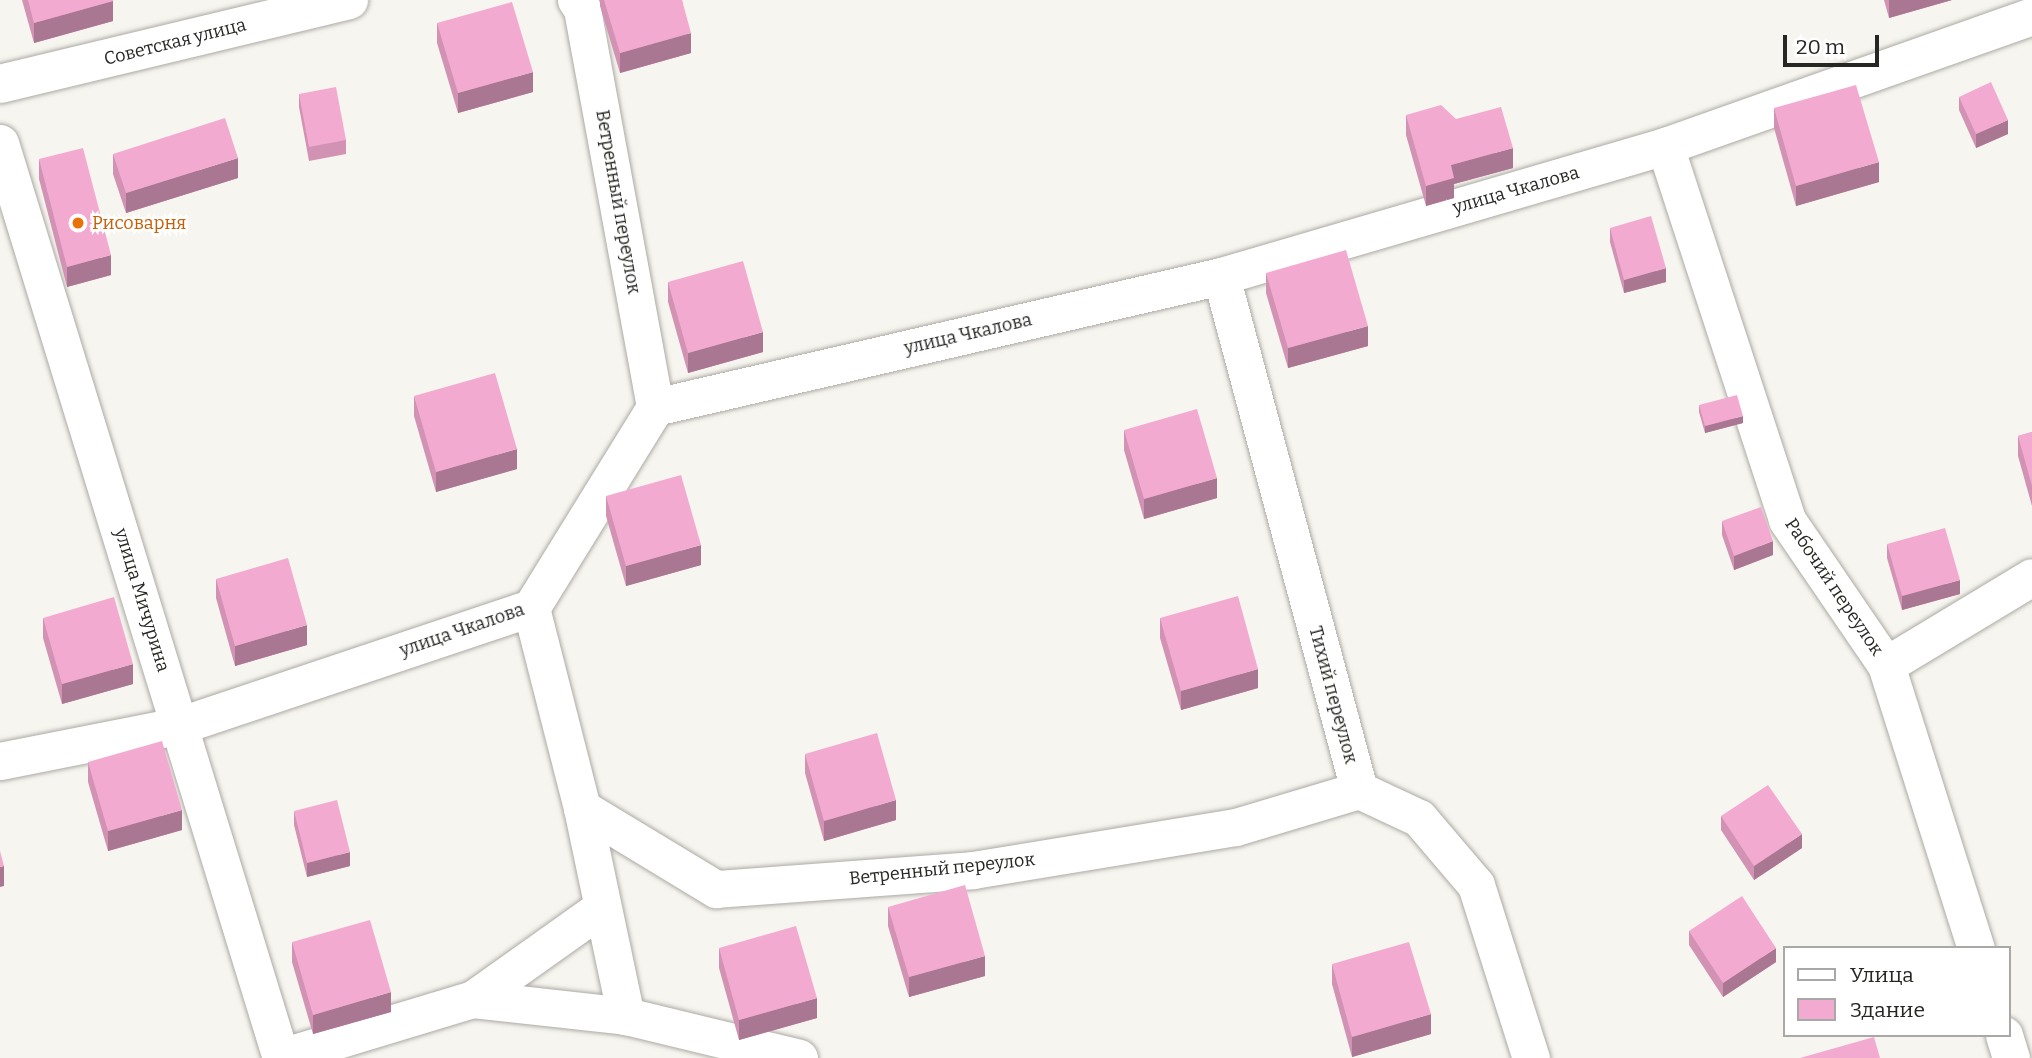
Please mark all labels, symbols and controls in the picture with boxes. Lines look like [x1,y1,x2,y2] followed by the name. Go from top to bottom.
[102,14,248,70] street label: Советская улица
[1787,21,1883,65] scale bar
[1796,34,1845,60] text: 20 m
[591,108,645,296] street label: Ветренный переулок
[1450,162,1582,218] street label: улица Чкалова
[92,212,186,234] place label: Рисоварня
[70,215,86,231] marker: Рисоварня
[902,309,1034,359] street label: улица Чкалова
[1780,514,1888,660] street label: Рабочий переулок
[110,526,174,674] street label: улица Мичурина
[397,599,527,661] street label: улица Чкалова
[1304,624,1362,766] street label: Тихий переулок
[848,849,1036,889] street label: Ветренный переулок
[1784,946,2011,1037] legend
[1850,962,1914,988] text: Улица
[1850,997,1925,1023] text: Здание

